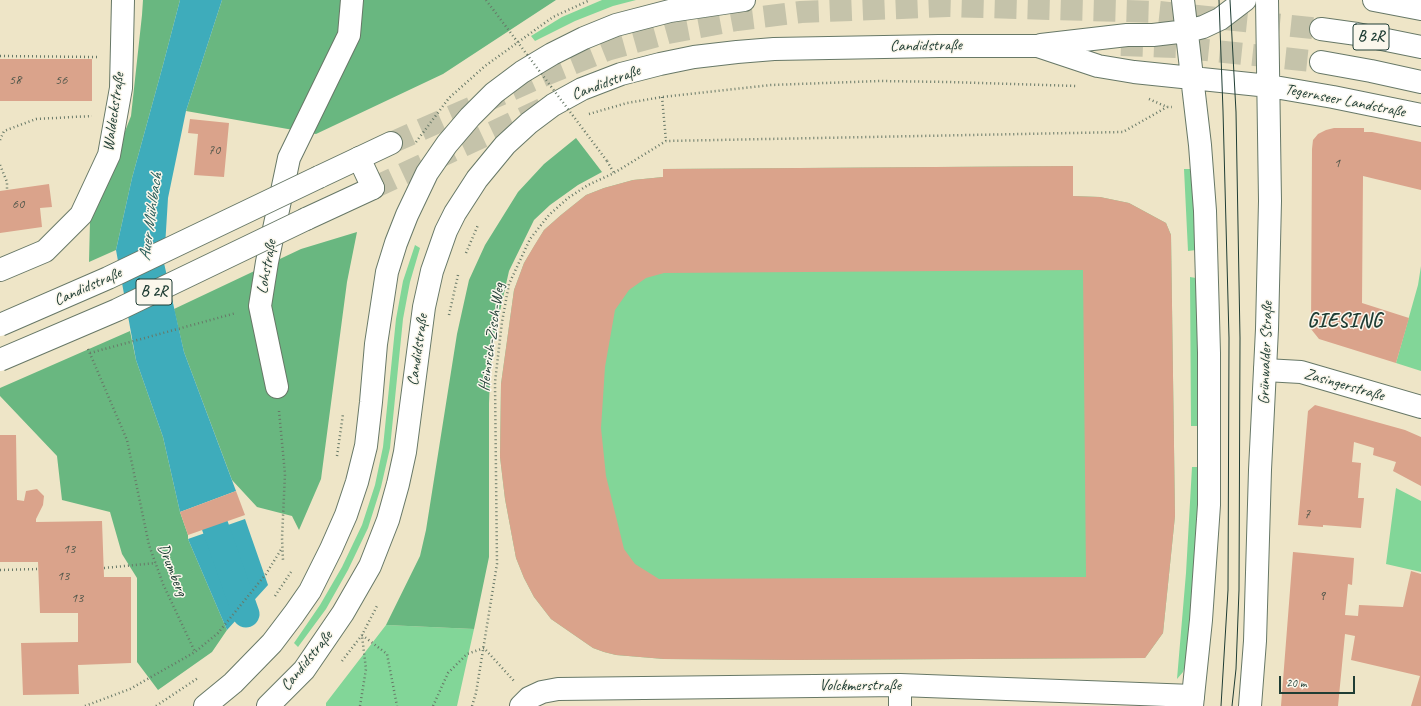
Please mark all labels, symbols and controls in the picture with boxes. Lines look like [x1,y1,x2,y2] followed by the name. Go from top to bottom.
[1353,24,1389,50] road number: B 2R
[890,36,962,56] street label: Candidstraße
[569,61,643,105] street label: Candidstraße
[99,71,129,153] street label: Waldeckstraße
[9,72,21,88] house number: 58
[55,72,67,88] house number: 56
[1283,80,1407,122] street label: Tegernseer Landstraße
[208,142,220,158] house number: 70
[1334,155,1340,171] house number: 1
[135,172,167,262] water label: Auer Mühlbach
[12,196,24,212] house number: 60
[253,239,281,295] street label: Lohstraße
[51,264,125,310] street label: Candidstraße
[136,279,172,305] road number: B 2R
[475,282,509,392] street label: Heinrich-Zisch-Weg
[1255,301,1277,405] street label: Grünwalder Straße
[1308,310,1382,334] district label: GIESING
[403,313,433,387] street label: Candidstraße
[1302,364,1386,406] street label: Zasingerstraße
[1304,506,1310,522] house number: 7
[63,541,75,557] house number: 13
[153,541,191,599] street label: Drumberg
[57,568,69,584] house number: 13
[1319,588,1325,604] house number: 9
[71,590,83,606] house number: 13
[277,627,337,695] street label: Candidstraße
[1281,668,1357,694] scale bar
[1286,675,1306,691] text: 20 m
[819,676,901,696] street label: Volckmerstraße

